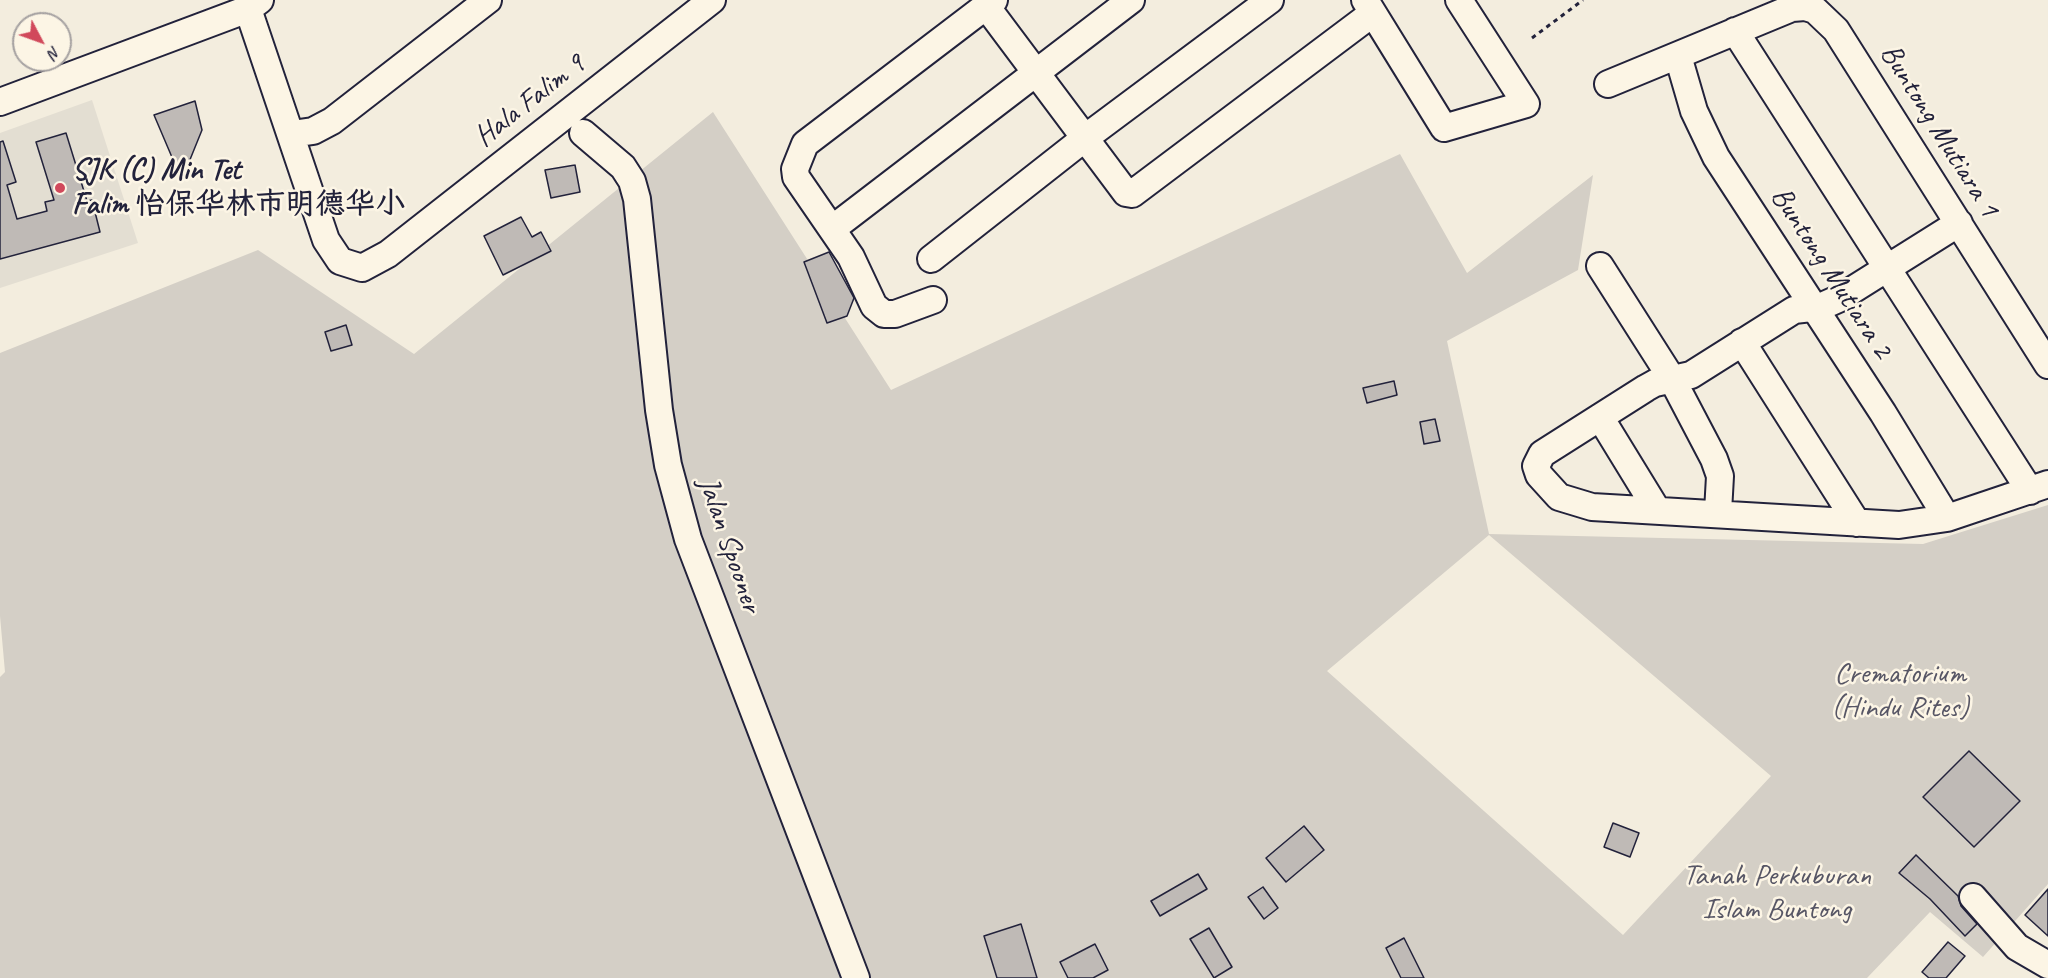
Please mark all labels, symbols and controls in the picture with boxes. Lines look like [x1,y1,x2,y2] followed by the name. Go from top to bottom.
[12,12,72,72] north arrow
[1872,38,2006,224] street label: Buntong Mutiara 1
[43,42,65,63] text: N
[468,47,592,155] street label: Hala Falim 9
[72,153,405,224] place label: SJK (C) Min Tet Falim 怡保华林市明德华小
[53,181,67,195] marker: SJK (C) Min Tet Falim 怡保华林市明德华小
[1762,181,1900,365] street label: Buntong Mutiara 2
[689,472,769,618] street label: Jalan Spooner
[1831,656,1969,726] park label: Crematorium (Hindu Rites)
[1683,858,1871,928] park label: Tanah Perkuburan Islam Buntong

